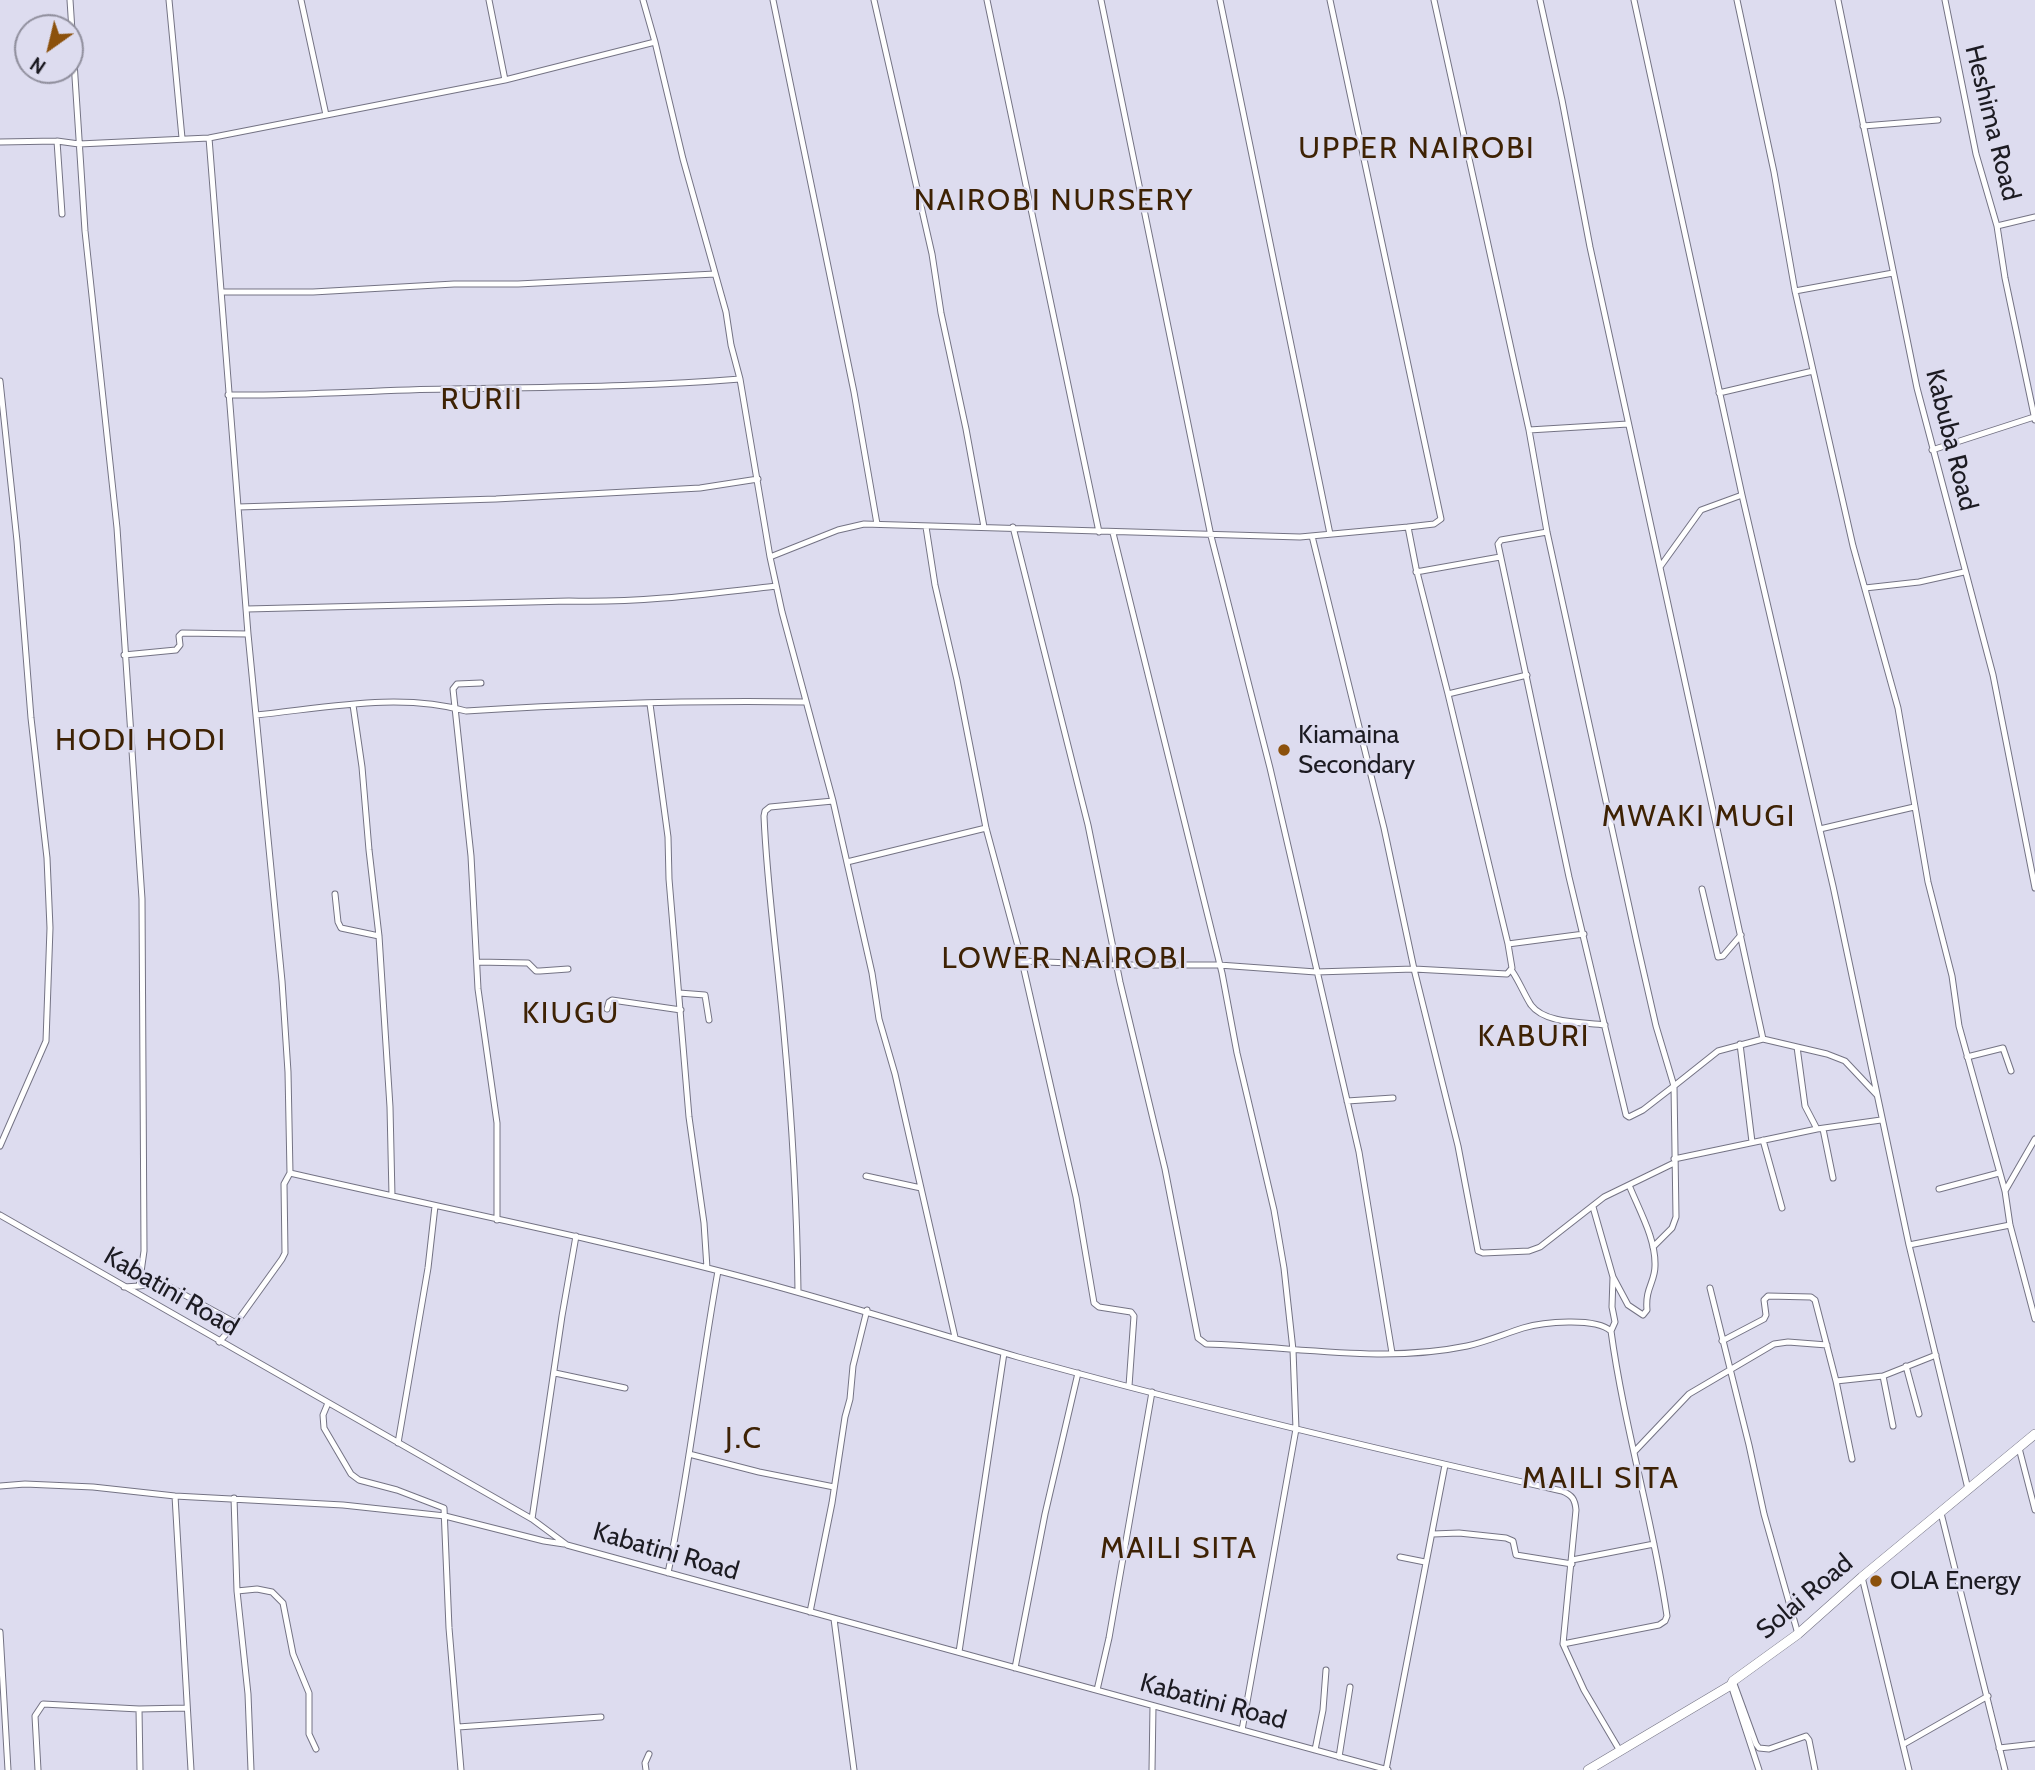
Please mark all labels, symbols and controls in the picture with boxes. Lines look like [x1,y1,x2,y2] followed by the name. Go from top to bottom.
[14,14,84,84] north arrow
[1958,42,2026,204] street label: Heshima Road
[26,52,50,78] text: N
[1300,131,1534,167] district label: UPPER NAIROBI
[916,183,1192,219] district label: NAIROBI NURSERY
[1918,366,1984,514] street label: Kabuba Road
[441,382,523,418] district label: RURII
[1298,719,1415,780] place label: Kiamaina Secondary
[56,723,226,759] district label: HODI HODI
[1276,742,1292,758] marker: Kiamaina Secondary
[1603,799,1795,835] district label: MWAKI MUGI
[943,941,1187,977] district label: LOWER NAIROBI
[523,996,619,1032] district label: KIUGU
[1478,1019,1590,1055] district label: KABURI
[98,1241,244,1343] street label: Kabatini Road
[725,1421,763,1457] district label: J.C
[1523,1461,1679,1497] district label: MAILI SITA
[589,1516,743,1588] street label: Kabatini Road
[1101,1531,1257,1567] district label: MAILI SITA
[1751,1548,1859,1646] street label: Solai Road
[1890,1565,2021,1597] place label: OLA Energy
[1868,1573,1884,1589] marker: OLA Energy
[1136,1667,1290,1737] street label: Kabatini Road

